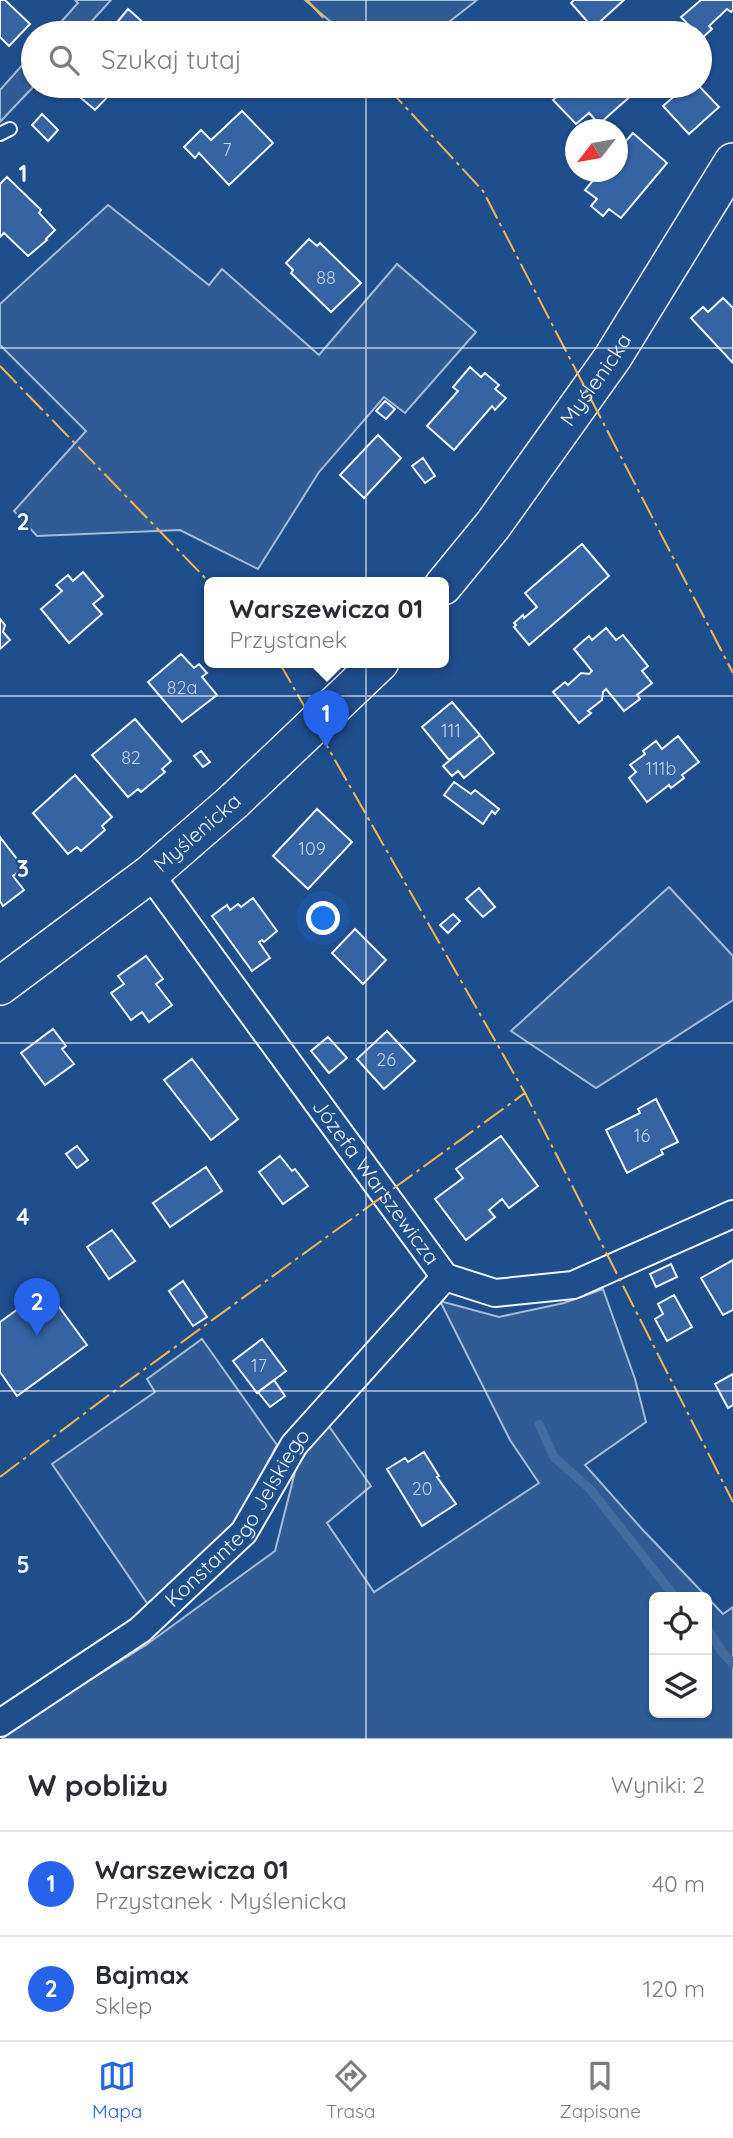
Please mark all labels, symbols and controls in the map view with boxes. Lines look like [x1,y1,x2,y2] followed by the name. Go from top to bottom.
[21,21,712,98] search box
[45,41,83,79] icon: search
[101,43,242,76] text: Szukaj tutaj
[565,119,628,182] north arrow
[222,138,232,161] house number: 7
[19,159,27,188] text: 1
[316,266,336,289] house number: 88
[554,328,636,431] street label: Myślenicka
[16,507,30,536] text: 2
[204,577,449,668] popup
[230,592,424,625] text: Warszewicza 01
[230,625,347,654] text: Przystanek
[167,676,197,699] house number: 82a
[303,690,349,748] pin: 1
[441,719,461,742] house number: 111
[121,746,141,769] house number: 82
[646,757,677,780] house number: 111b
[148,787,246,877] street label: Myślenicka
[298,837,326,860] house number: 109
[17,854,29,883] text: 3
[306,901,340,935] your location
[376,1048,396,1071] house number: 26
[307,1094,446,1270] street label: Józefa Warszewicza
[634,1124,650,1147] house number: 16
[16,1202,30,1231] text: 4
[14,1278,60,1336] pin: 2
[251,1354,267,1377] house number: 17
[159,1423,315,1612] street label: Konstantego Jelskiego
[412,1477,432,1500] house number: 20
[16,1550,30,1579] text: 5
[649,1592,712,1718] map controls
[649,1592,712,1655] button: locate
[649,1655,712,1718] button: layers
[28,1766,168,1804] text: W pobliżu
[611,1770,705,1799] text: Wyniki: 2
[95,1853,289,1886] text: Warszewicza 01
[47,1869,55,1898] text: 1
[652,1869,705,1898] text: 40 m
[95,1886,347,1915] text: Przystanek · Myślenicka
[95,1958,188,1991] text: Bajmax
[44,1974,58,2003] text: 2
[643,1974,705,2003] text: 120 m
[95,1991,152,2020] text: Sklep
[92,2057,142,2123] tab: Mapa
[326,2057,376,2123] tab: Trasa
[559,2057,641,2123] tab: Zapisane

